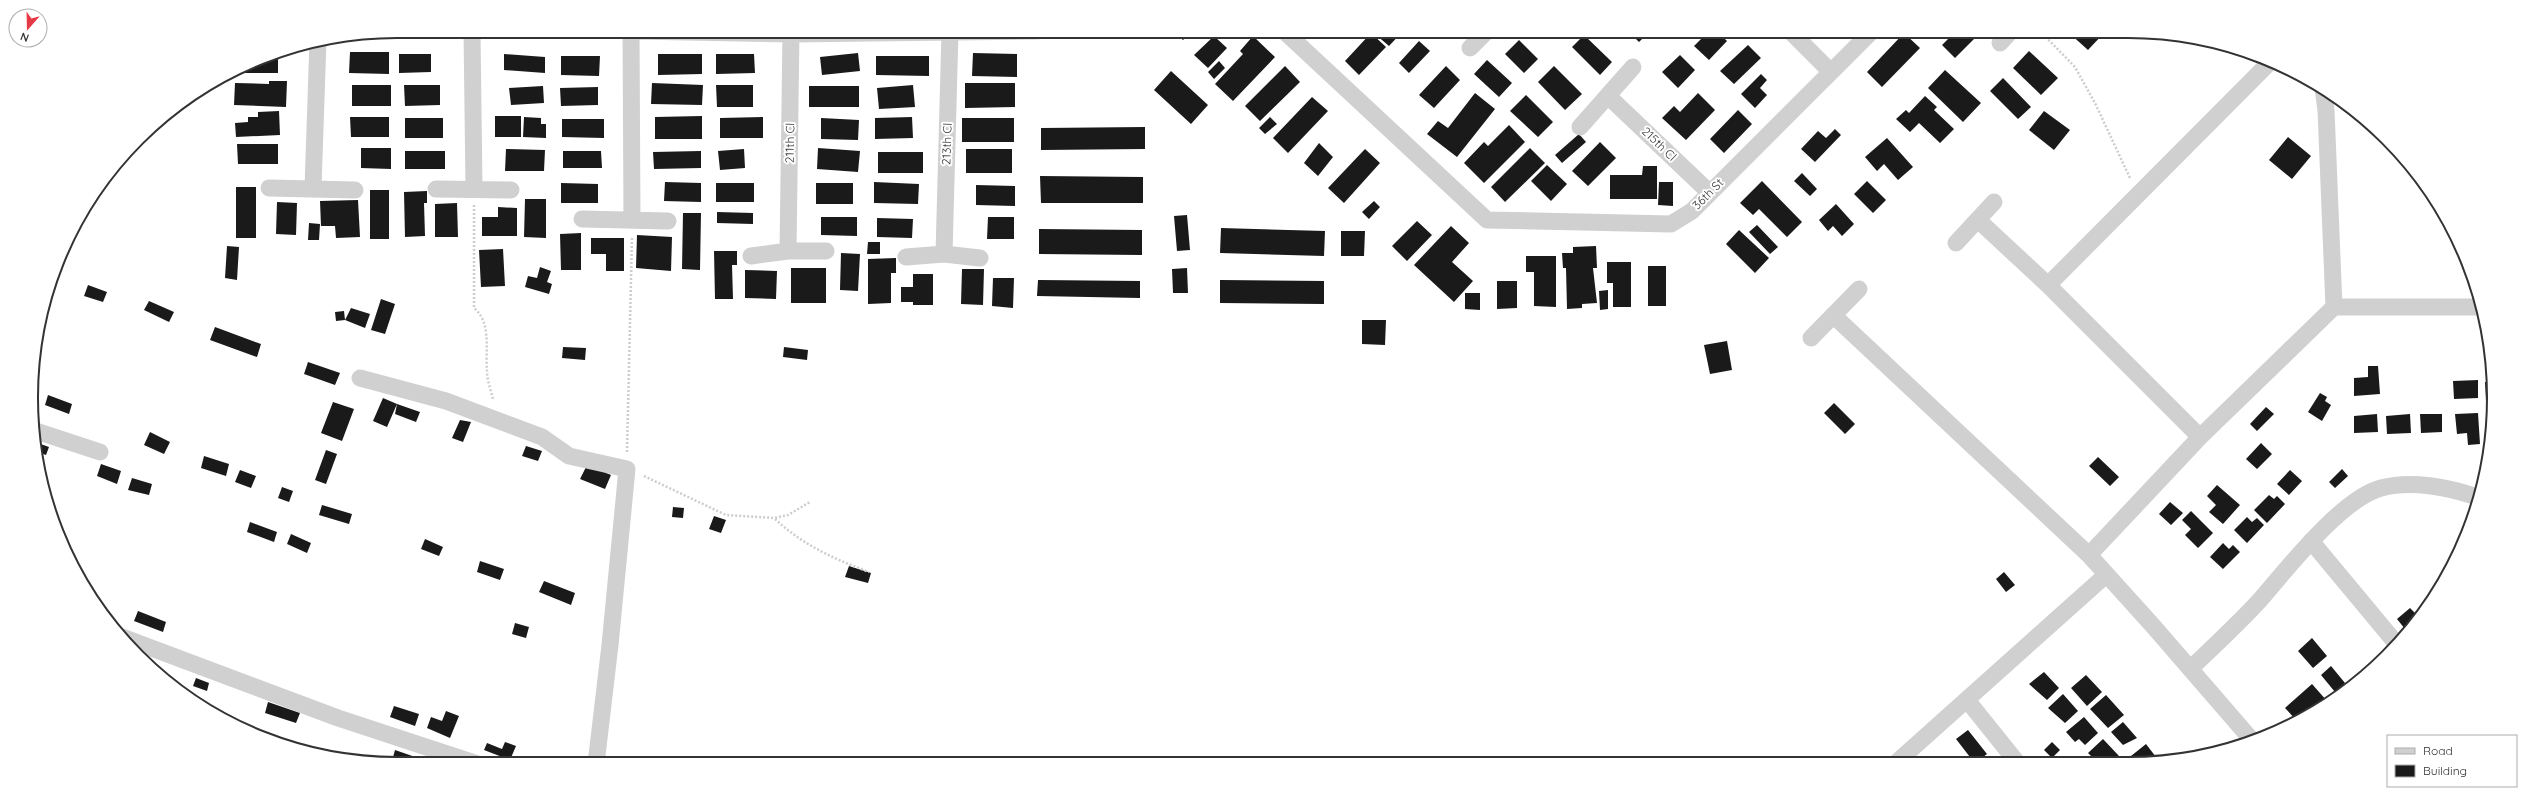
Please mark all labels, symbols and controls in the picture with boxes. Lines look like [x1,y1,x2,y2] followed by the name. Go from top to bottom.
[8,8,48,48] north arrow
[18,29,31,45] text: N
[782,123,797,163] street label: 211th Cl
[938,123,955,165] street label: 213th Cl
[1639,124,1680,164] street label: 215th Cl
[1689,175,1726,212] street label: 36th St
[2387,735,2517,787] legend
[2423,743,2453,758] text: Road
[2423,763,2467,778] text: Building

